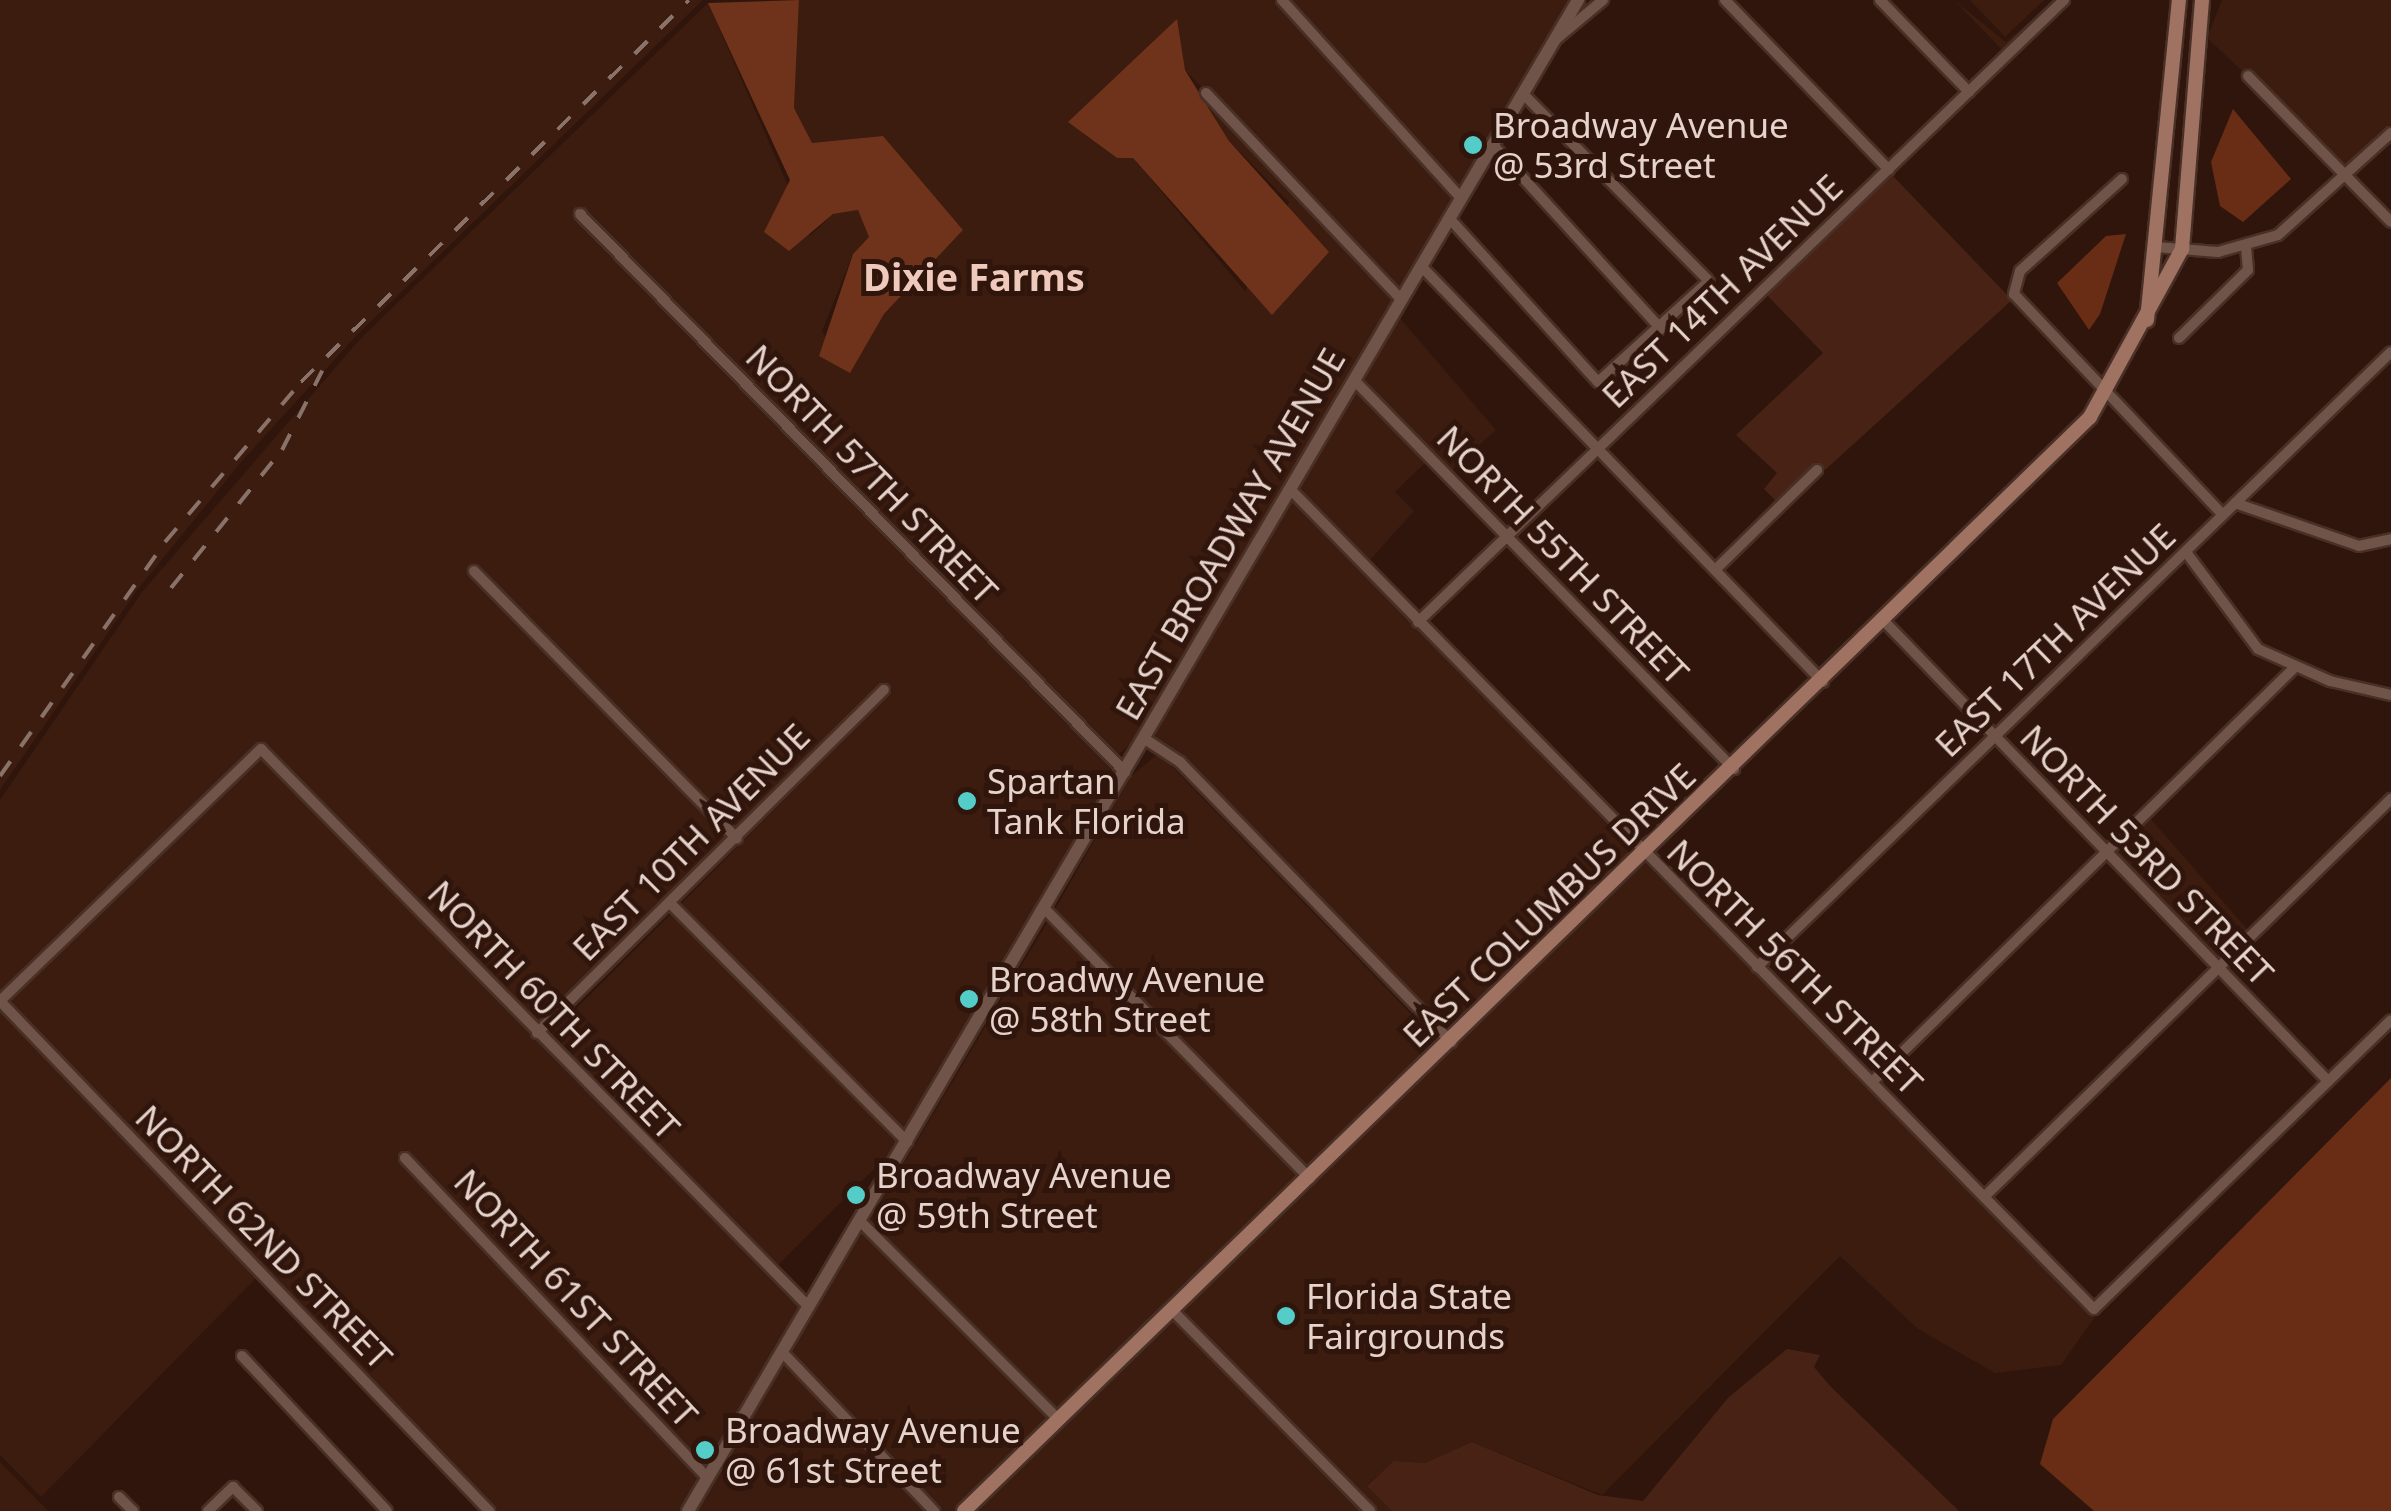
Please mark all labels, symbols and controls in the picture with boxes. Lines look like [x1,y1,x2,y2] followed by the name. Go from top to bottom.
[1493,104,1789,186] place label: Broadway Avenue @ 53rd Street
[1462,134,1484,156] marker: Broadway Avenue @ 53rd Street
[1593,166,1851,416] street label: EAST 14TH AVENUE
[863,254,1085,300] district label: Dixie Farms
[738,336,1006,612] street label: NORTH 57TH STREET
[1106,341,1354,727] street label: EAST BROADWAY AVENUE
[1429,417,1697,693] street label: NORTH 55TH STREET
[1926,515,2184,765] street label: EAST 17TH AVENUE
[564,715,818,969] street label: EAST 10TH AVENUE
[2012,716,2282,994] street label: NORTH 53RD STREET
[1394,754,1704,1056] street label: EAST COLUMBUS DRIVE
[987,760,1186,842] place label: Spartan Tank Florida
[956,790,978,812] marker: Spartan Tank Florida
[1659,831,1931,1103] street label: NORTH 56TH STREET
[420,872,688,1148] street label: NORTH 60TH STREET
[989,958,1265,1040] place label: Broadwy Avenue @ 58th Street
[958,988,980,1010] marker: Broadwy Avenue @ 58th Street
[127,1096,401,1378] street label: NORTH 62ND STREET
[876,1154,1172,1236] place label: Broadway Avenue @ 59th Street
[446,1161,706,1435] street label: NORTH 61ST STREET
[845,1184,867,1206] marker: Broadway Avenue @ 59th Street
[1306,1275,1512,1357] place label: Florida State Fairgrounds
[1275,1305,1297,1327] marker: Florida State Fairgrounds
[725,1409,1021,1491] place label: Broadway Avenue @ 61st Street
[694,1439,716,1461] marker: Broadway Avenue @ 61st Street

